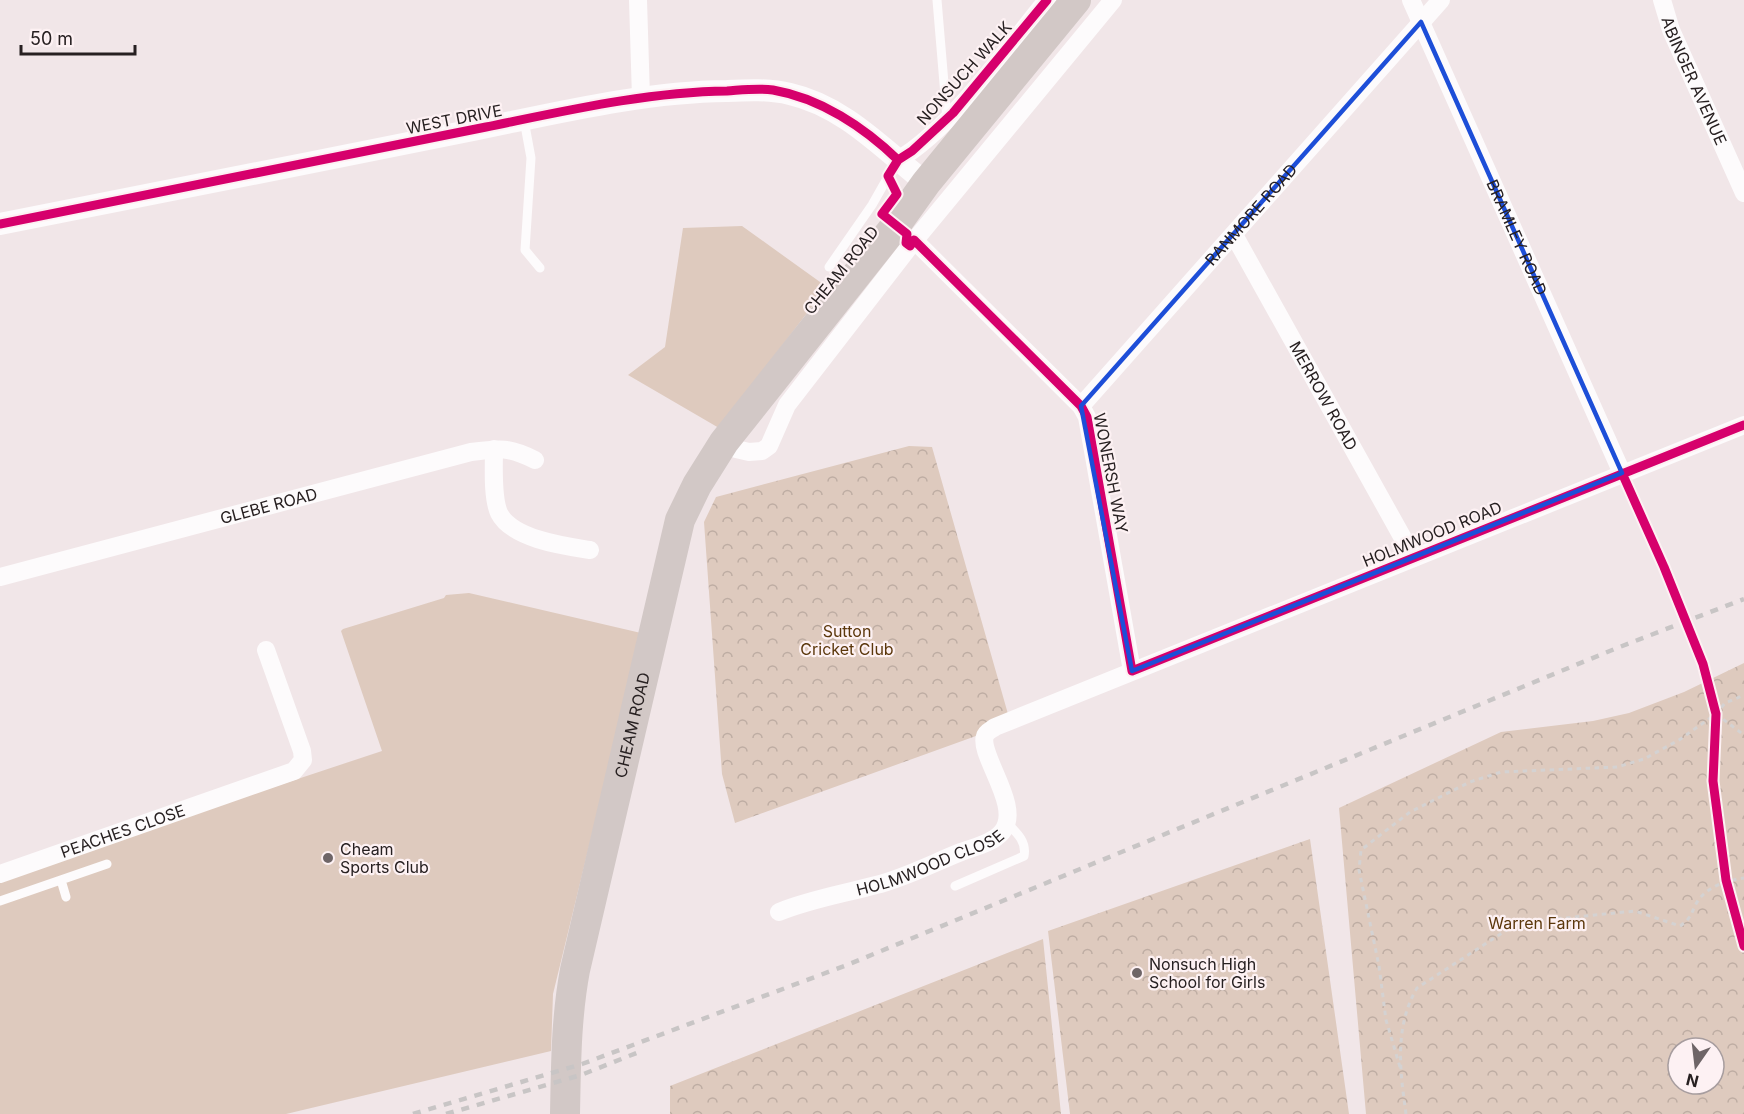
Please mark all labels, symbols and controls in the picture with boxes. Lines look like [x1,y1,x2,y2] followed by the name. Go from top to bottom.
[1658,14,1731,148] street label: ABINGER AVENUE
[912,17,1016,129] street label: NONSUCH WALK
[21,18,135,56] scale bar
[30,28,73,49] text: 50 m
[404,100,504,138] street label: WEST DRIVE
[1201,160,1301,269] street label: RANMORE ROAD
[1482,176,1551,299] street label: BRAMLEY ROAD
[799,222,883,318] street label: CHEAM ROAD
[1285,338,1362,454] street label: MERROW ROAD
[1090,411,1133,535] street label: WONERSH WAY
[218,483,319,528] street label: GLEBE ROAD
[1359,497,1505,571] street label: HOLMWOOD ROAD
[800,621,894,659] park label: Sutton Cricket Club
[610,670,654,780] street label: CHEAM ROAD
[58,800,188,862] street label: PEACHES CLOSE
[854,825,1008,900] street label: HOLMWOOD CLOSE
[340,839,429,877] place label: Cheam Sports Club
[321,851,335,865] marker: Cheam Sports Club
[1488,913,1586,933] park label: Warren Farm
[1149,954,1265,992] place label: Nonsuch High School for Girls
[1130,966,1144,980] marker: Nonsuch High School for Girls
[1666,1036,1726,1096] north arrow
[1684,1069,1701,1092] text: N

